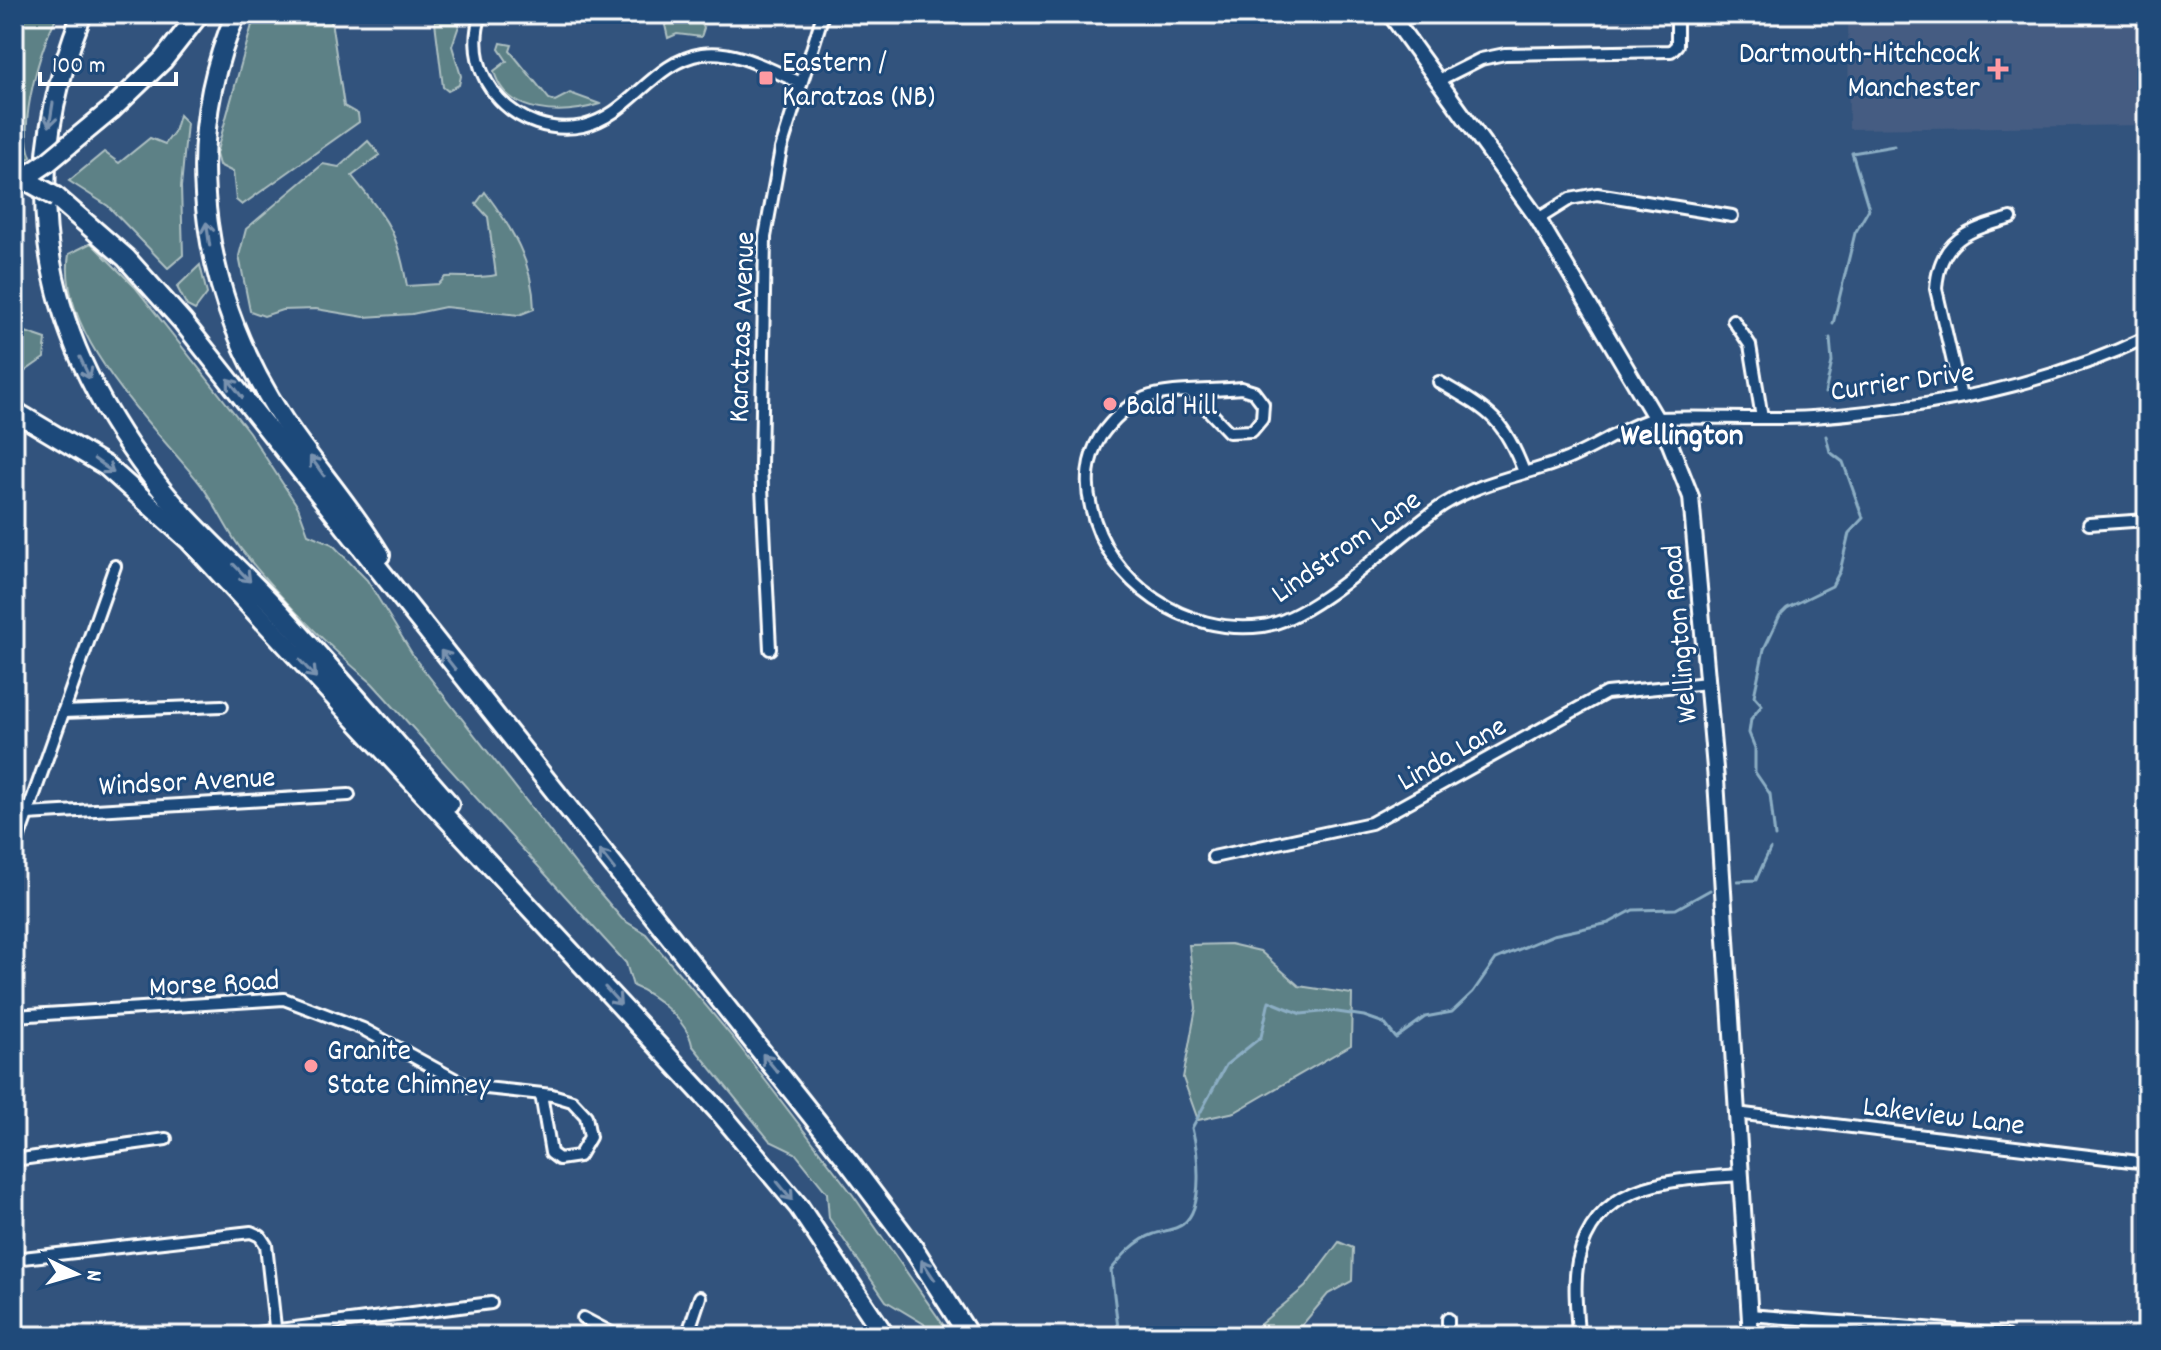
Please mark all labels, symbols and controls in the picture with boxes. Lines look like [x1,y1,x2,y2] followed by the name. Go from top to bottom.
[1739,35,1980,112] place label: Dartmouth-Hitchcock Manchester
[40,36,176,86] scale bar
[782,44,935,121] place label: Eastern / Karatzas (NB)
[52,50,105,84] text: 100 m
[1987,58,2009,80] marker: Dartmouth-Hitchcock Manchester
[757,69,775,87] marker: Eastern / Karatzas (NB)
[42,102,57,127] one-way arrow
[200,221,215,247] one-way arrow
[720,231,769,423] street label: Karatzas Avenue
[1828,353,1977,416] street label: Currier Drive
[79,355,94,380] one-way arrow
[226,378,244,399] one-way arrow
[1126,387,1218,430] place label: Bald Hill
[1101,395,1119,413] marker: Bald Hill
[1620,415,1744,461] district label: Wellington
[308,456,325,478] one-way arrow
[93,457,114,474] one-way arrow
[1264,481,1431,616] street label: Lindstrom Lane
[1653,543,1712,724] street label: Wellington Road
[232,563,251,582] one-way arrow
[440,650,457,671] one-way arrow
[299,658,317,678] one-way arrow
[1391,707,1516,805] street label: Linda Lane
[98,758,277,811] street label: Windsor Avenue
[599,850,616,871] one-way arrow
[148,962,281,1011] street label: Morse Road
[604,985,622,1005] one-way arrow
[327,1032,491,1109] place label: Granite State Chimney
[761,1053,778,1074] one-way arrow
[302,1057,320,1075] marker: Granite State Chimney
[1860,1087,2027,1150] street label: Lakeview Lane
[776,1180,794,1200] one-way arrow
[36,1234,116,1314] north arrow
[919,1259,936,1281] one-way arrow
[77,1269,108,1282] text: N

